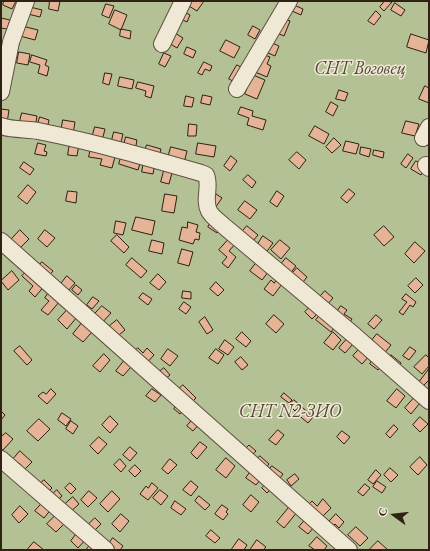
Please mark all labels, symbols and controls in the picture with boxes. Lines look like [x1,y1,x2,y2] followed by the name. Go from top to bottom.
[314,58,406,80] park label: СНТ Воговец
[239,401,341,423] park label: СНТ N2-ЗИО
[374,495,414,535] north arrow
[375,506,390,517] text: С

